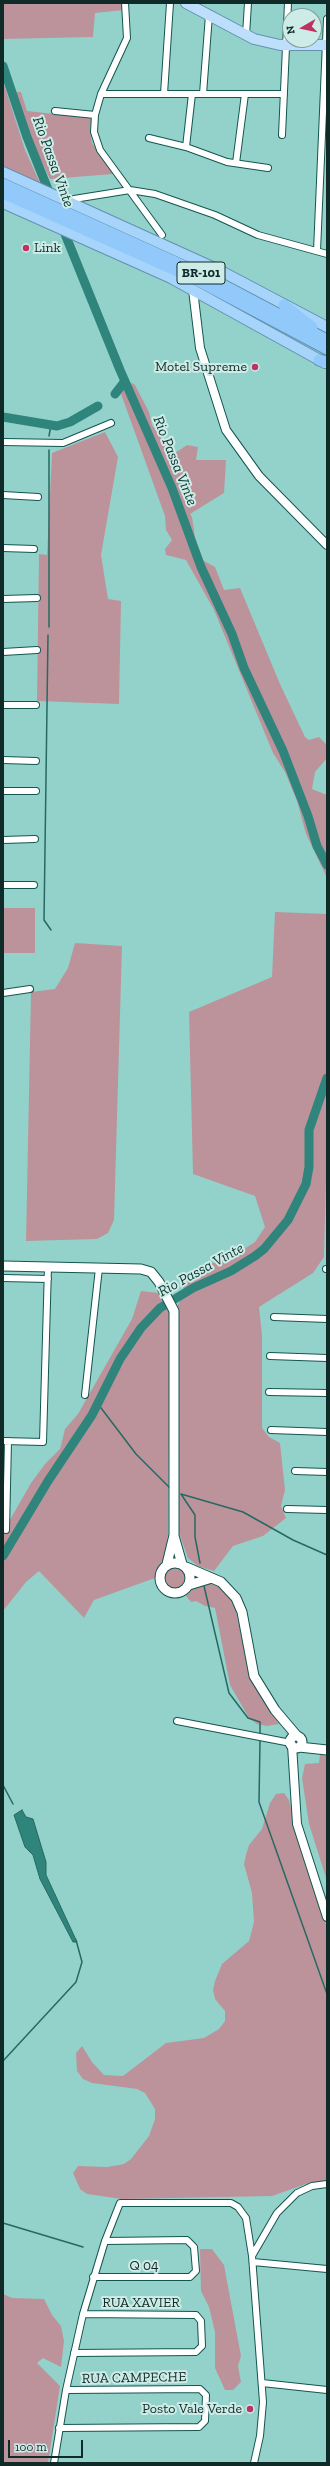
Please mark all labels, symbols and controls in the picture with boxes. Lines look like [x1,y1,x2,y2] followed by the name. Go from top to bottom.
[282,8,322,48] north arrow
[284,25,298,35] text: N
[28,114,78,210] water label: Rio Passa Vinte
[34,240,61,256] place label: Link
[21,243,31,253] marker: Link
[177,262,225,284] road number: BR-101
[155,359,247,375] place label: Motel Supreme
[250,362,260,372] marker: Motel Supreme
[149,414,201,508] water label: Rio Passa Vinte
[155,1239,247,1301] water label: Rio Passa Vinte
[129,2258,159,2274] street label: Q 04
[102,2295,180,2311] street label: RUA XAVIER
[82,2369,186,2387] street label: RUA CAMPECHE
[142,2401,242,2417] place label: Posto Vale Verde
[245,2404,255,2414] marker: Posto Vale Verde
[10,2432,85,2458] scale bar
[15,2440,47,2454] text: 100 m

